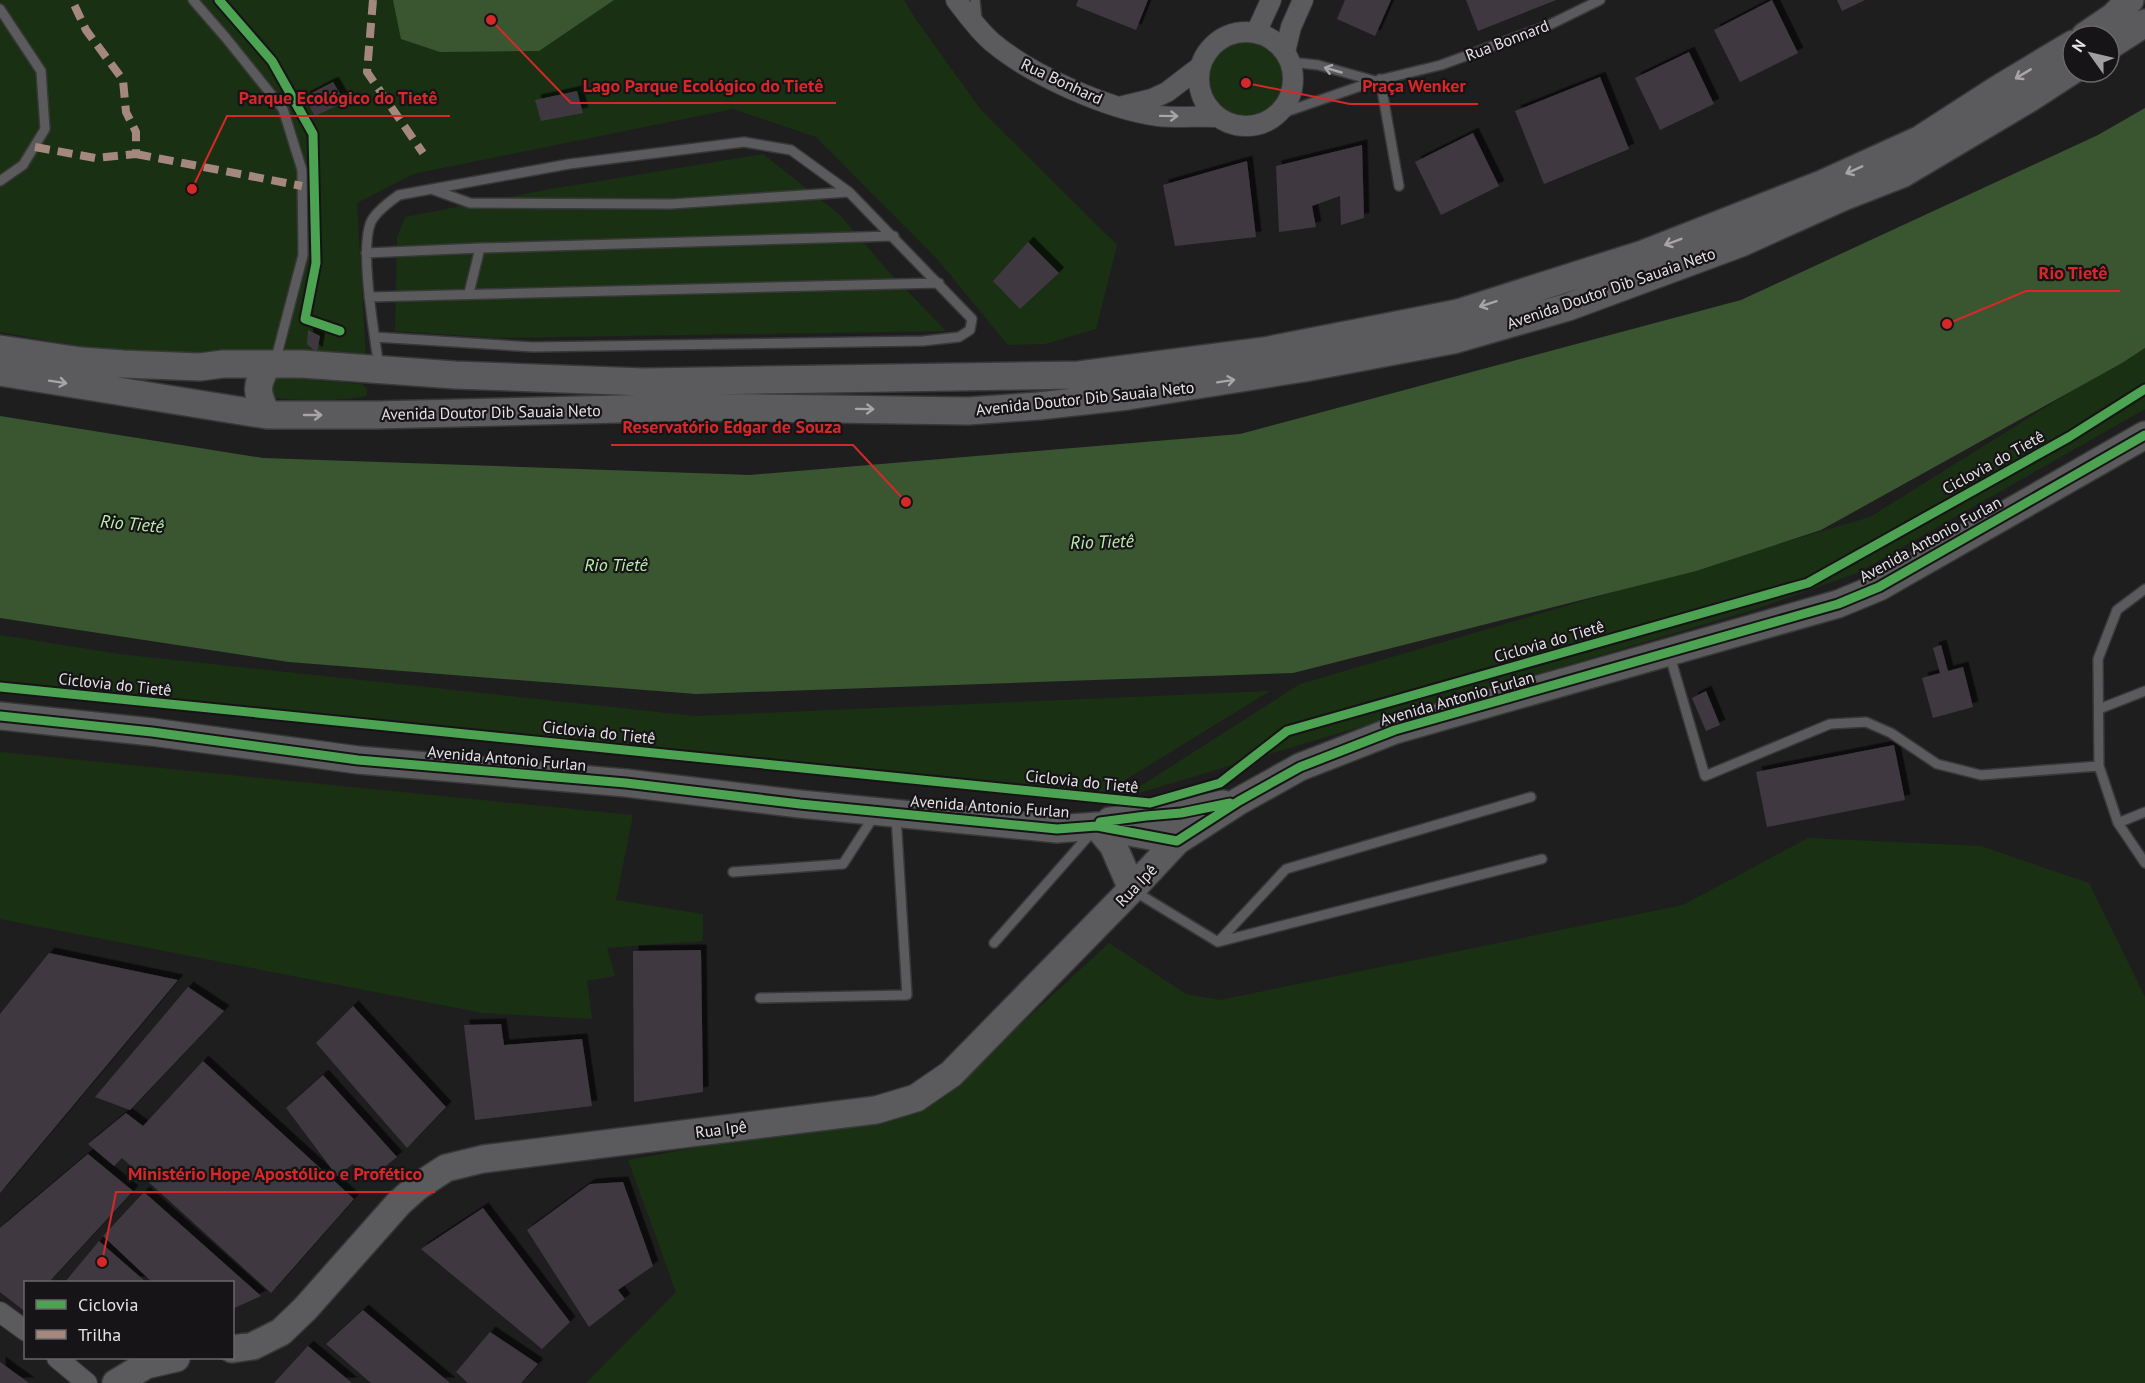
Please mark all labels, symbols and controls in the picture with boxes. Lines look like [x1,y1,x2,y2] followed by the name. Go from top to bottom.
[1463,15,1551,65] street label: Rua Bonnard
[2061,24,2121,84] north arrow
[2067,36,2090,56] text: N
[1018,53,1106,109] street label: Rua Bonhard
[1324,63,1343,75] one-way arrow
[571,67,836,103] callout: Lago Parque Ecológico do Tietê
[1350,68,1478,104] callout: Praça Wenker
[2015,68,2032,80] one-way arrow
[583,74,823,97] text: Lago Parque Ecológico do Tietê
[1362,74,1466,97] text: Praça Wenker
[227,80,450,116] callout: Parque Ecológico do Tietê
[239,86,437,109] text: Parque Ecológico do Tietê
[1158,110,1178,122] one-way arrow
[1845,164,1863,176] one-way arrow
[1664,237,1682,248] one-way arrow
[1504,243,1718,333] street label: Avenida Doutor Dib Sauaia Neto
[2026,255,2120,291] callout: Rio Tietê
[2039,261,2107,284] text: Rio Tietê
[1479,299,1498,310] one-way arrow
[1216,375,1236,386] one-way arrow
[47,376,67,387] one-way arrow
[975,377,1195,419] street label: Avenida Doutor Dib Sauaia Neto
[381,400,601,424] street label: Avenida Doutor Dib Sauaia Neto
[854,404,874,415] one-way arrow
[303,409,323,421] one-way arrow
[611,409,853,445] callout: Reservatório Edgar de Souza
[623,415,842,438] text: Reservatório Edgar de Souza
[1938,426,2048,498] street label: Ciclovia do Tietê
[1855,492,2005,586] street label: Avenida Antonio Furlan
[99,509,165,538] water label: Rio Tietê
[1070,529,1135,554] water label: Rio Tietê
[584,553,649,576] water label: Rio Tietê
[1492,616,1606,666] street label: Ciclovia do Tietê
[1378,666,1536,730] street label: Avenida Antonio Furlan
[57,668,173,700] street label: Ciclovia do Tietê
[541,716,657,748] street label: Ciclovia do Tietê
[427,741,587,775] street label: Avenida Antonio Furlan
[1024,765,1140,797] street label: Ciclovia do Tietê
[910,790,1070,822] street label: Avenida Antonio Furlan
[1111,859,1161,911] street label: Rua Ipê
[694,1116,748,1142] street label: Rua Ipê
[116,1156,435,1192] callout: Ministério Hope Apostólico e Profético
[128,1162,422,1185] text: Ministério Hope Apostólico e Profético
[24,1281,234,1359] legend
[78,1293,138,1316] text: Ciclovia
[78,1323,121,1346] text: Trilha

